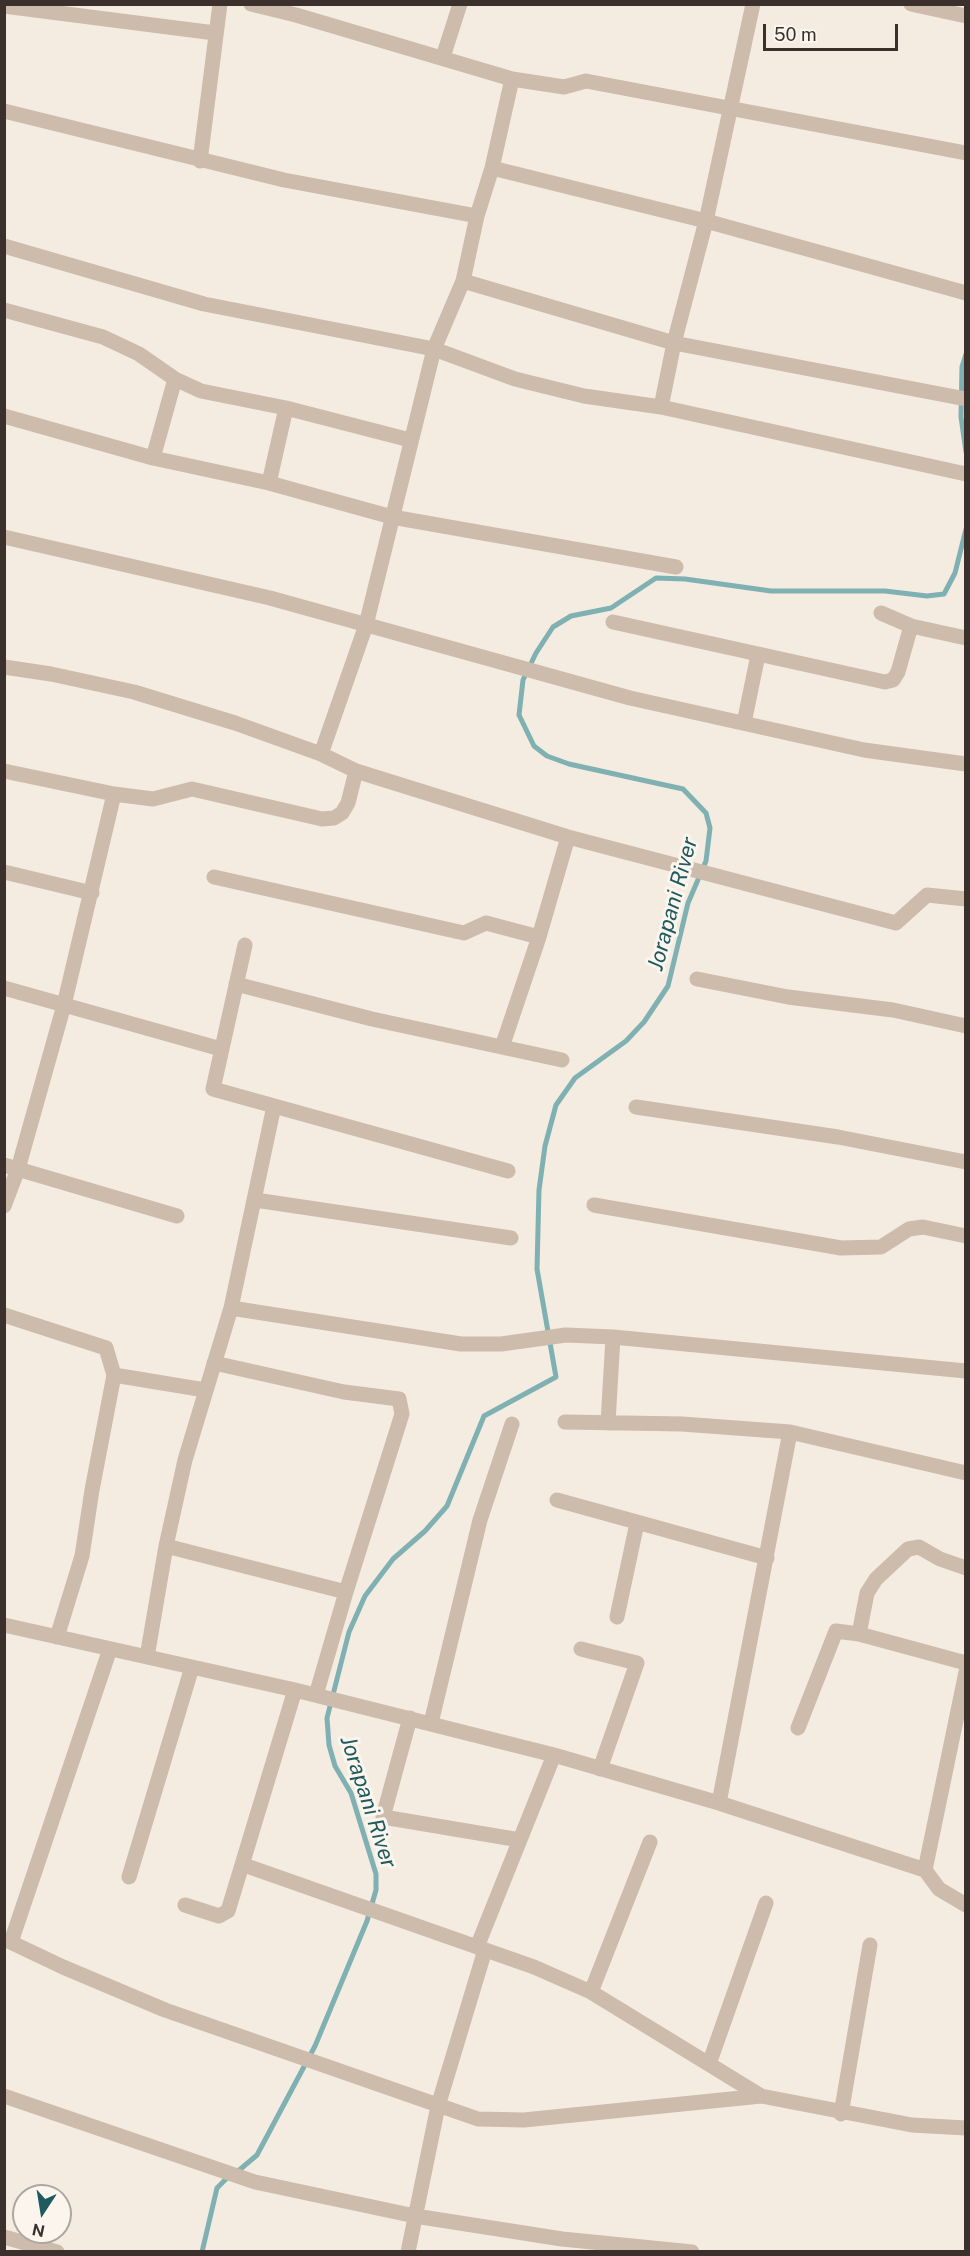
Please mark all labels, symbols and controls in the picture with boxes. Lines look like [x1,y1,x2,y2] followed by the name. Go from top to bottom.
[766,12,901,50] scale bar
[774,24,817,45] text: 50 m
[642,834,704,974] water label: Jorapani River
[334,1733,402,1871] water label: Jorapani River
[12,2184,72,2244] north arrow
[30,2220,47,2241] text: N

